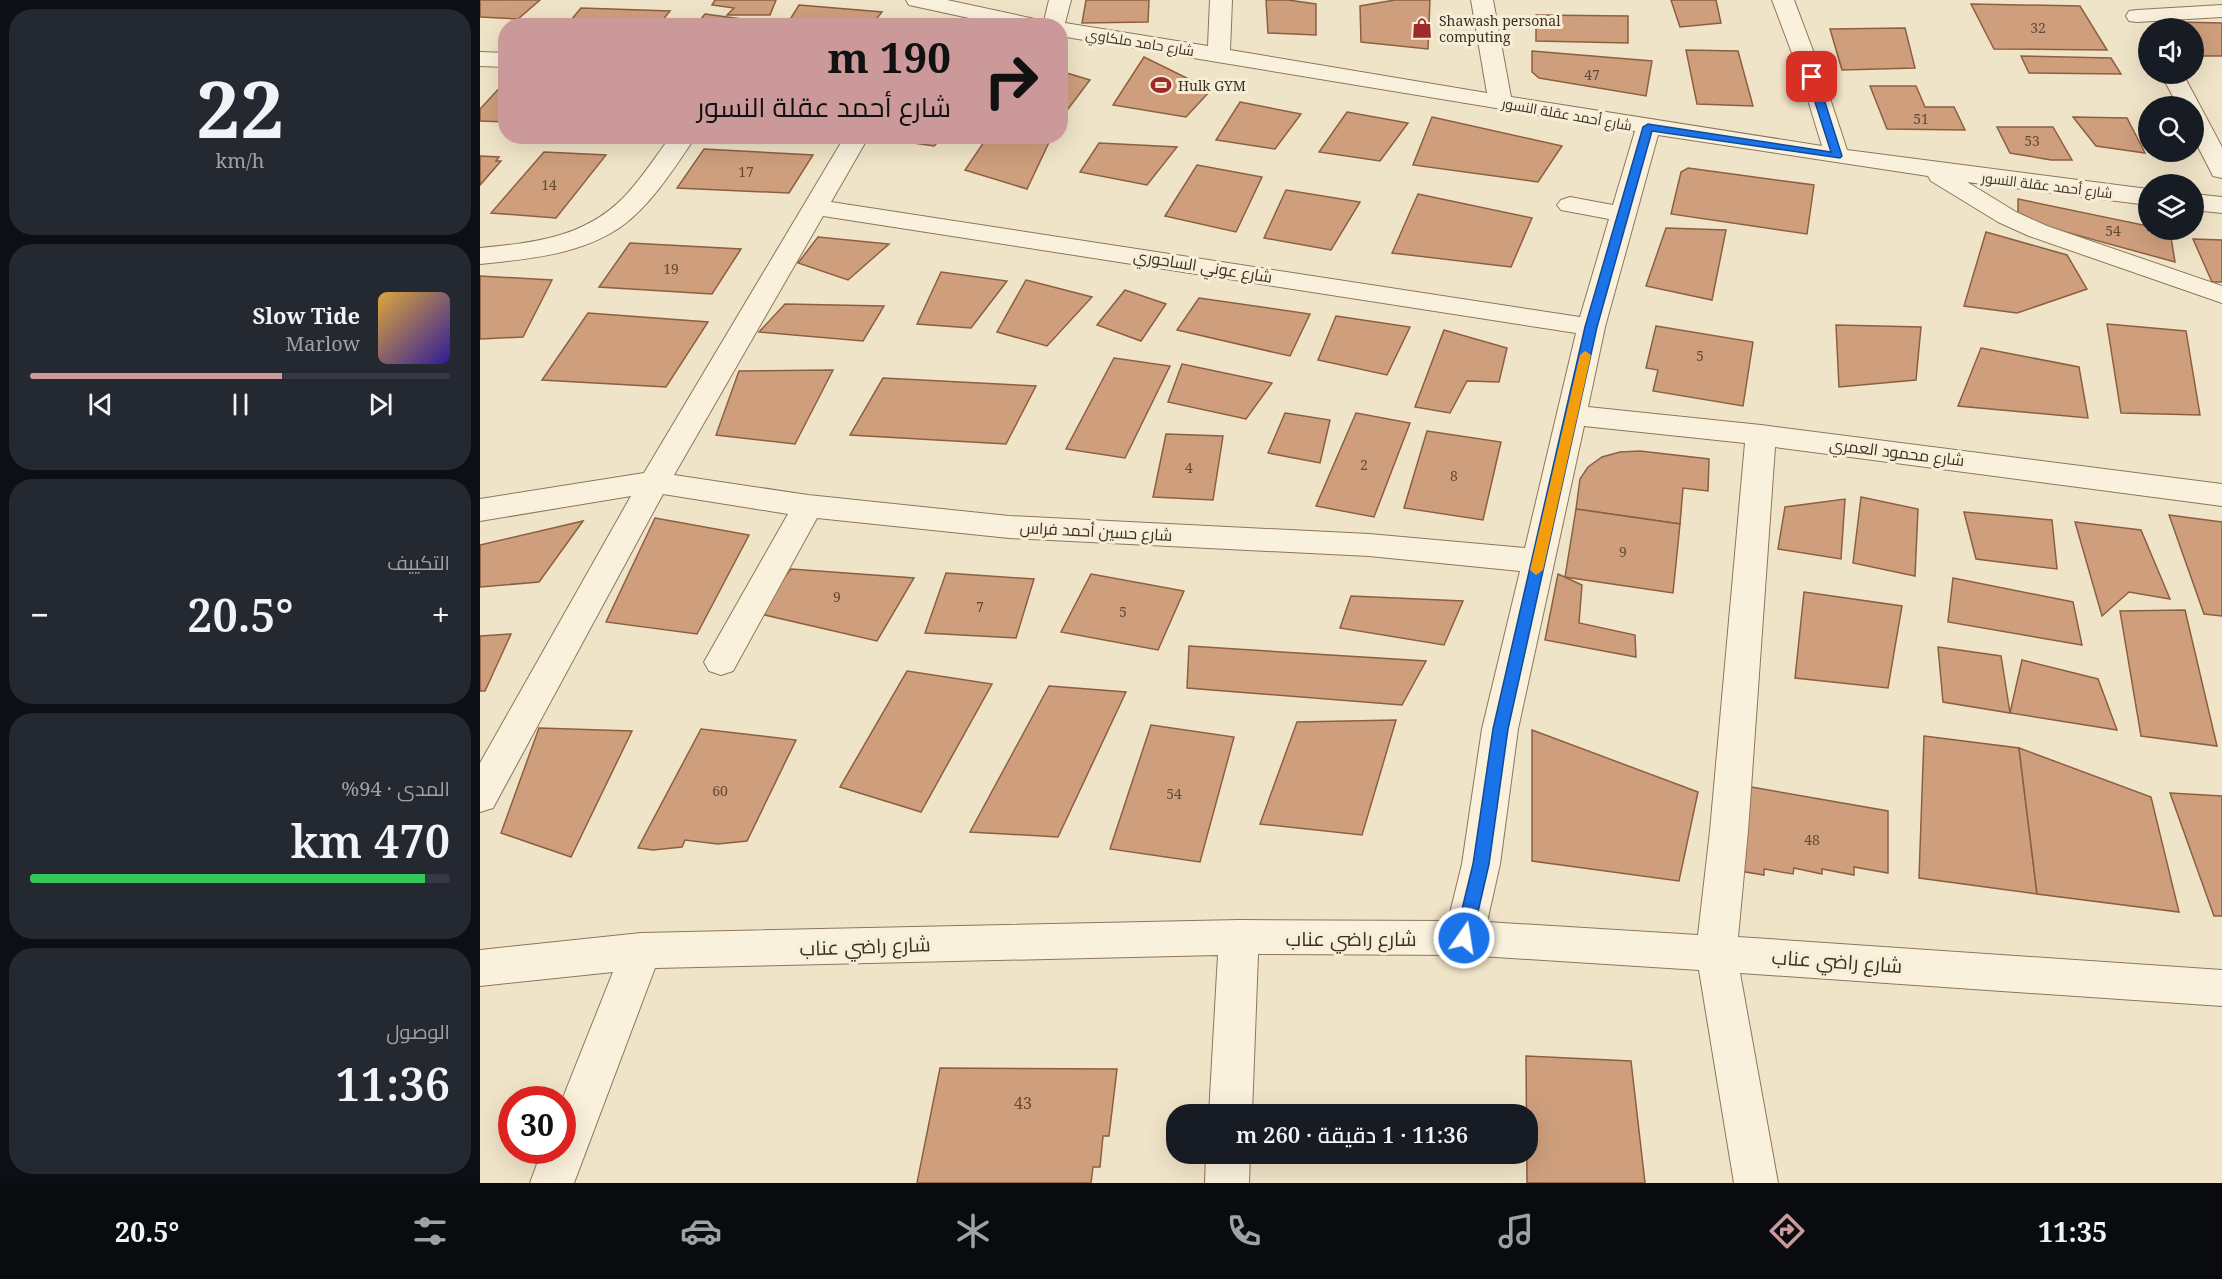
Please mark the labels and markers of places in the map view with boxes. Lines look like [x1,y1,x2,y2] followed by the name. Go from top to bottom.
[1439,11,1561,46] place label: Shawash personal computing
[1410,16,1434,40] shop icon: Shawash personal computing
[1786,51,1837,102] pin
[1149,73,1173,97] sports icon: Hulk GYM
[1178,76,1246,95] place label: Hulk GYM

